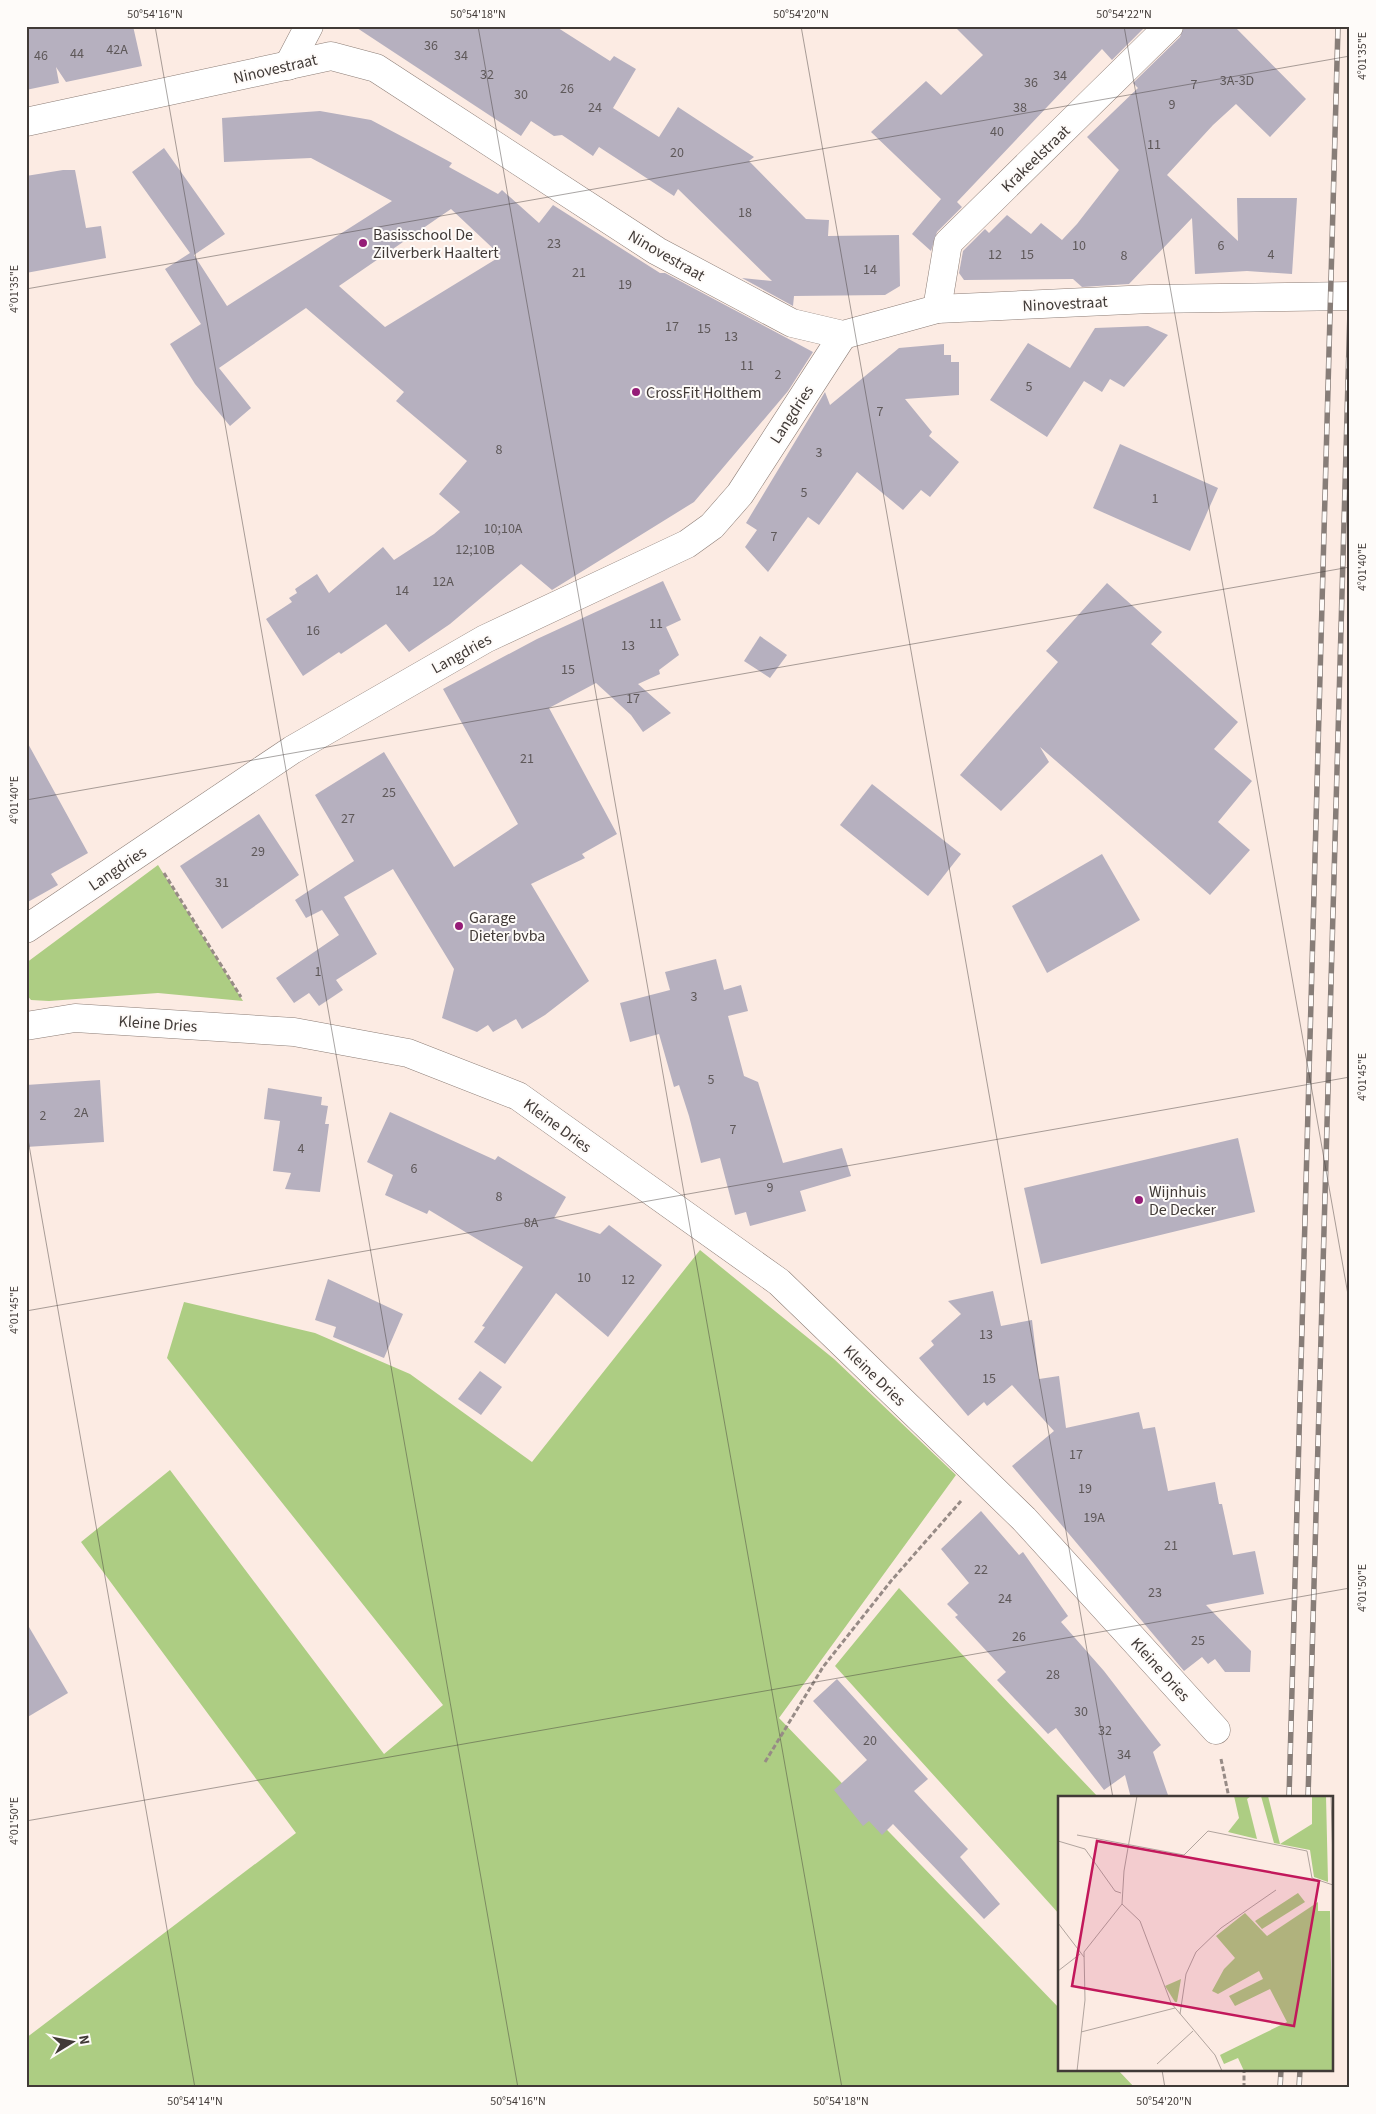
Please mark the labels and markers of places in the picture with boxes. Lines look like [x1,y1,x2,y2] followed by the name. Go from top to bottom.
[373,224,499,264] place label: Basisschool De Zilverberk Haaltert
[357,237,369,249] marker: Basisschool De Zilverberk Haaltert
[646,382,762,404] place label: CrossFit Holthem
[630,386,642,398] marker: CrossFit Holthem
[469,907,545,947] place label: Garage Dieter bvba
[453,920,465,932] marker: Garage Dieter bvba
[1149,1181,1217,1221] place label: Wijnhuis De Decker
[1133,1194,1145,1206] marker: Wijnhuis De Decker

